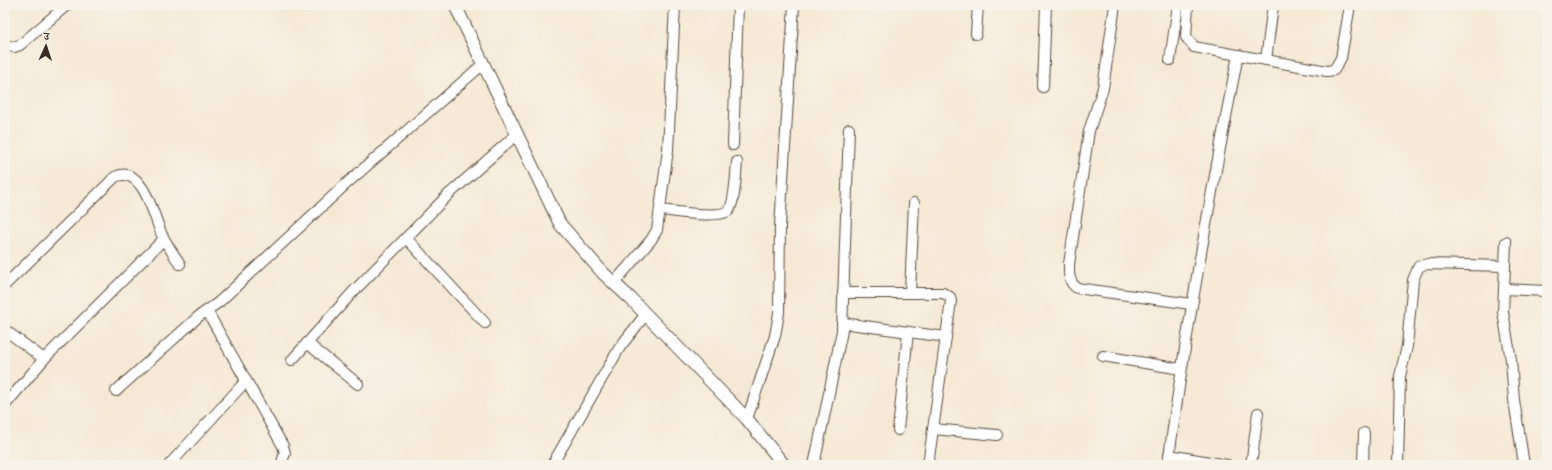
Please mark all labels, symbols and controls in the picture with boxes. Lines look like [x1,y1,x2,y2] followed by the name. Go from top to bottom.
[26,26,66,66] north arrow
[42,30,51,43] text: उ

